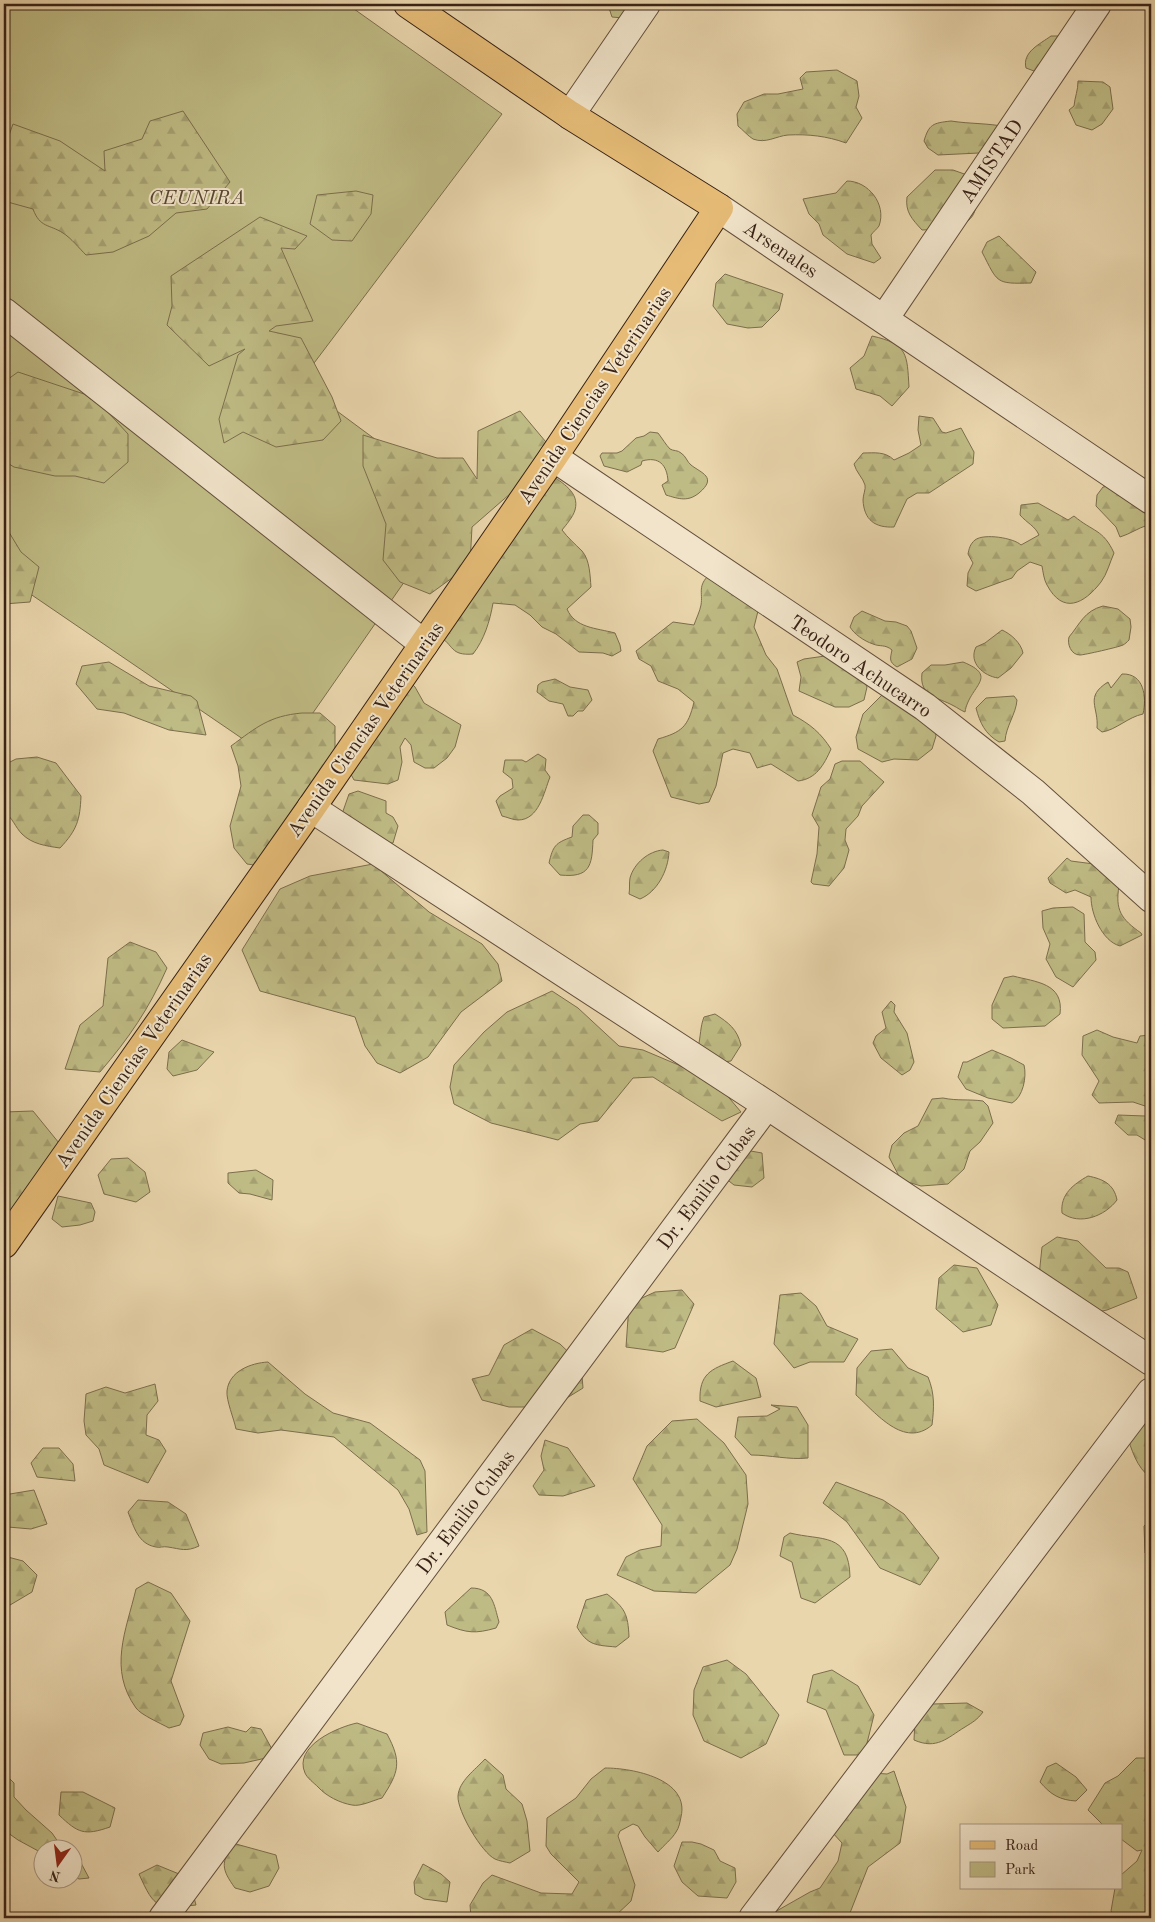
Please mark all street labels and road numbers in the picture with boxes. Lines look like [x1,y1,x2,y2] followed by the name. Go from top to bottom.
[958,117,1028,207] street label: AMISTAD
[739,219,821,283] street label: Arsenales
[515,284,676,508] street label: Avenida Ciencias Veterinarias
[785,613,935,723] street label: Teodoro Achucarro
[285,619,449,841] street label: Avenida Ciencias Veterinarias
[53,950,217,1172] street label: Avenida Ciencias Veterinarias
[655,1123,761,1254] street label: Dr. Emilio Cubas
[414,1448,520,1579] street label: Dr. Emilio Cubas

